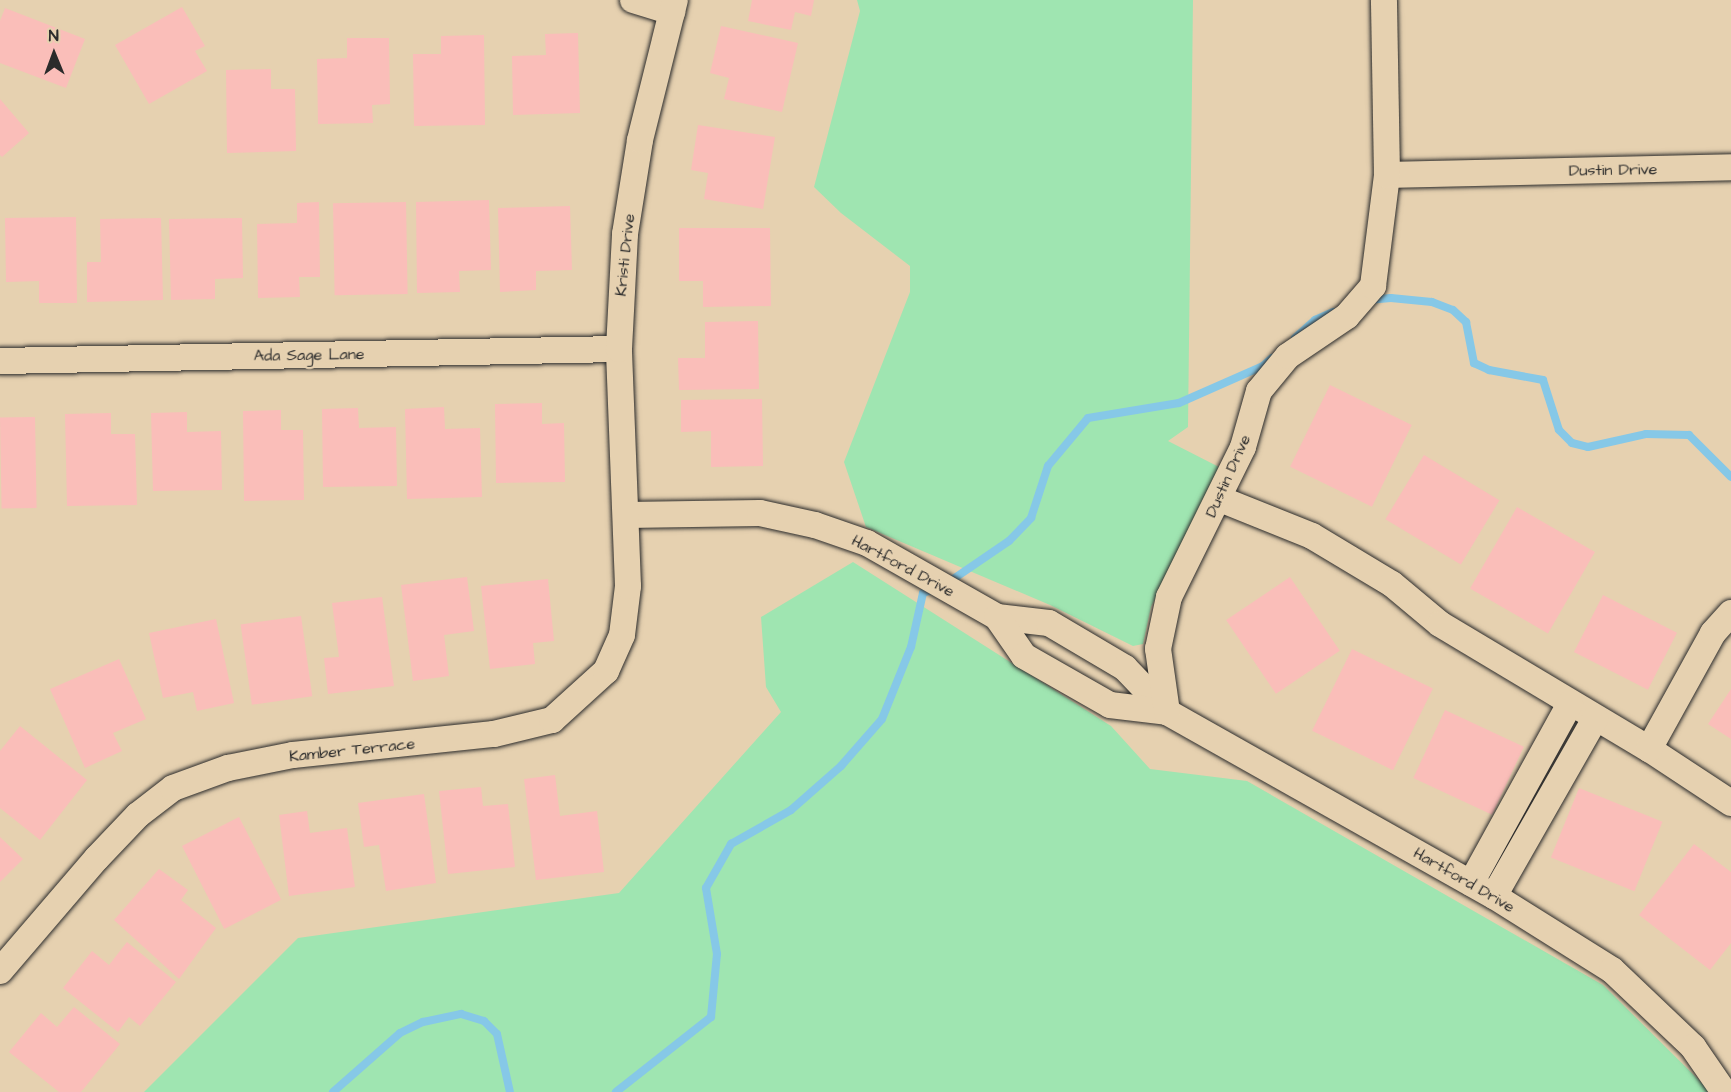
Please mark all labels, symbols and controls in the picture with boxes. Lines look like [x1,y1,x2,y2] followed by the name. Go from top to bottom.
[24,24,84,84] north arrow
[48,25,59,47] text: N
[1569,160,1657,180] street label: Dustin Drive
[611,213,639,297] street label: Kristi Drive
[254,344,364,366] street label: Ada Sage Lane
[1201,432,1255,520] street label: Dustin Drive
[848,531,958,601] street label: Hartford Drive
[288,734,416,766] street label: Kamber Terrace
[1410,843,1518,917] street label: Hartford Drive

